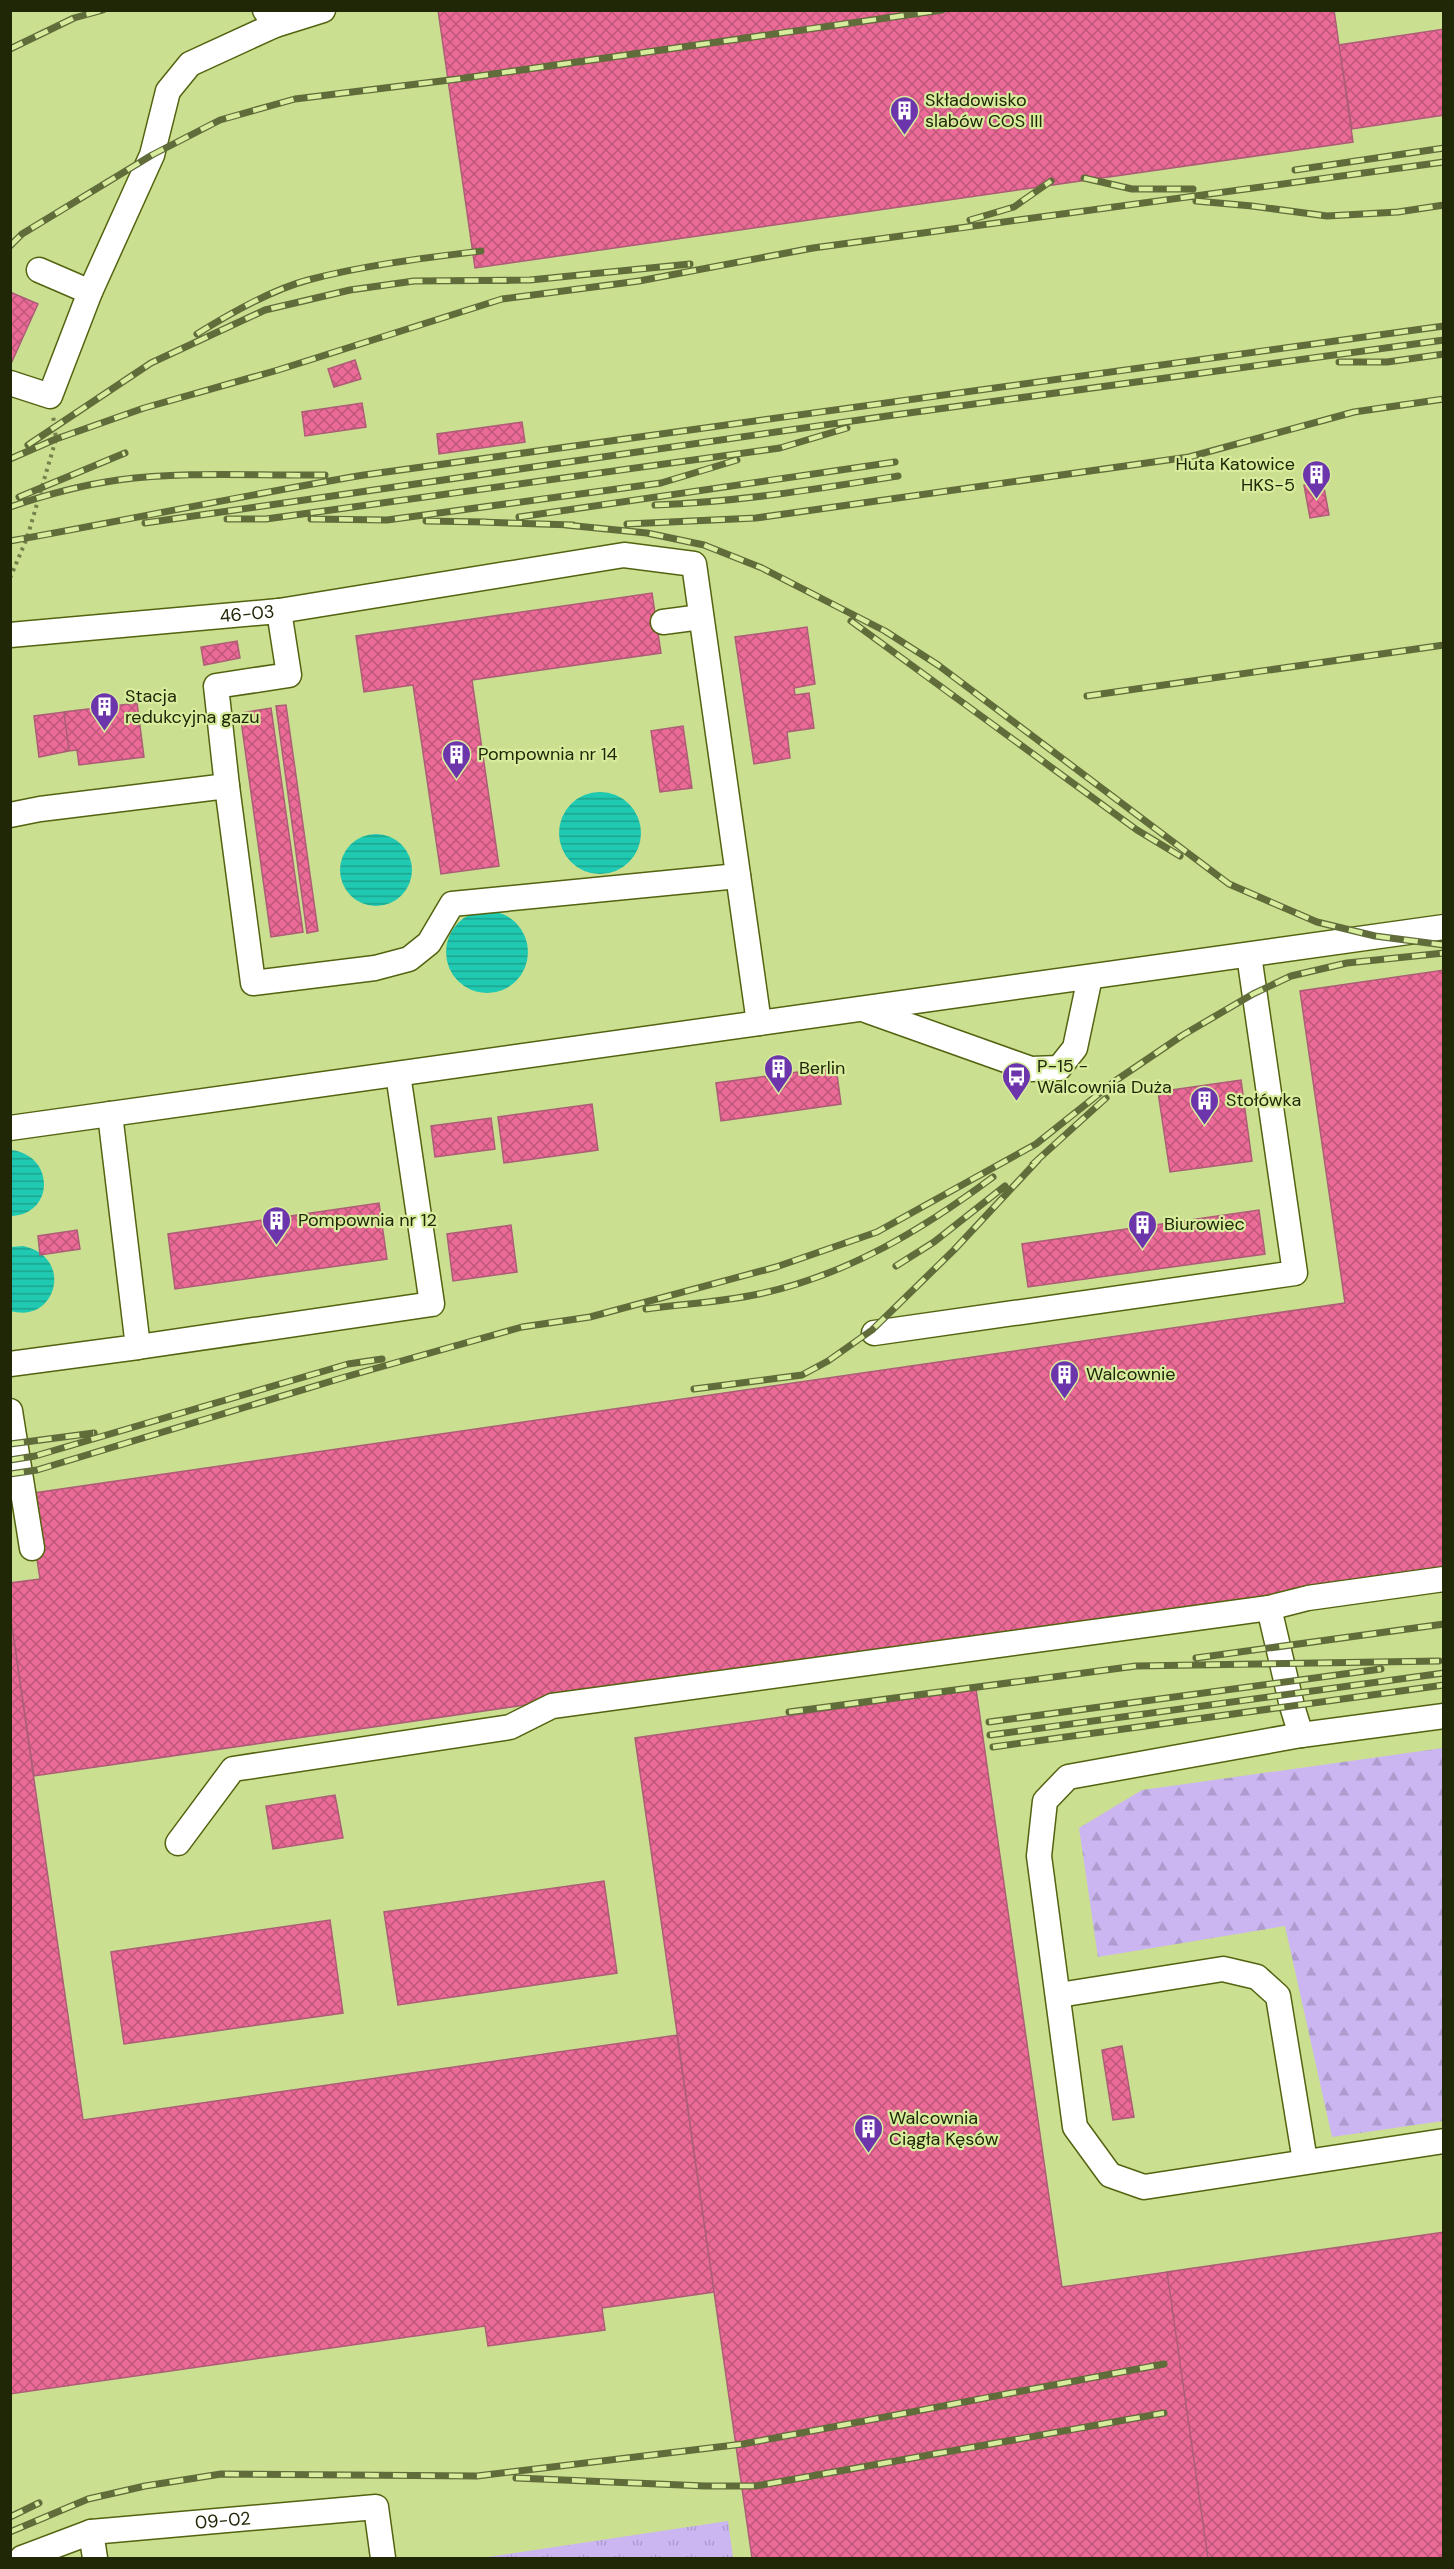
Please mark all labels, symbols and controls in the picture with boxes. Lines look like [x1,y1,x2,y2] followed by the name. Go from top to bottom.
[925,88,1043,133] place label: Składowisko slabów COS III
[888,94,920,136] building icon: Składowisko slabów COS III
[1175,452,1295,497] place label: Huta Katowice HKS-5
[1300,458,1332,500] building icon: Huta Katowice HKS-5
[219,599,275,628] street label: 46-03
[125,684,260,729] place label: Stacja redukcyjna gazu
[88,690,120,732] building icon: Stacja redukcyjna gazu
[441,738,473,780] building icon: Pompownia nr 14
[478,742,618,766] place label: Pompownia nr 14
[762,1052,794,1094] building icon: Berlin
[1037,1054,1172,1099] place label: P-15 - Walcownia Duża
[799,1056,845,1080] place label: Berlin
[1000,1060,1032,1102] bus stop icon: P-15 - Walcownia Duża
[1189,1084,1221,1126] building icon: Stołówka
[1226,1088,1301,1112] place label: Stołówka
[261,1204,293,1246] building icon: Pompownia nr 12
[298,1208,437,1232] place label: Pompownia nr 12
[1127,1208,1159,1250] building icon: Biurowiec
[1164,1212,1245,1236] place label: Biurowiec
[1049,1358,1081,1400] building icon: Walcownie
[1086,1362,1176,1386] place label: Walcownie
[889,2106,999,2151] place label: Walcownia Ciągła Kęsów
[852,2112,884,2154] building icon: Walcownia Ciągła Kęsów
[194,2506,252,2535] street label: 09-02

